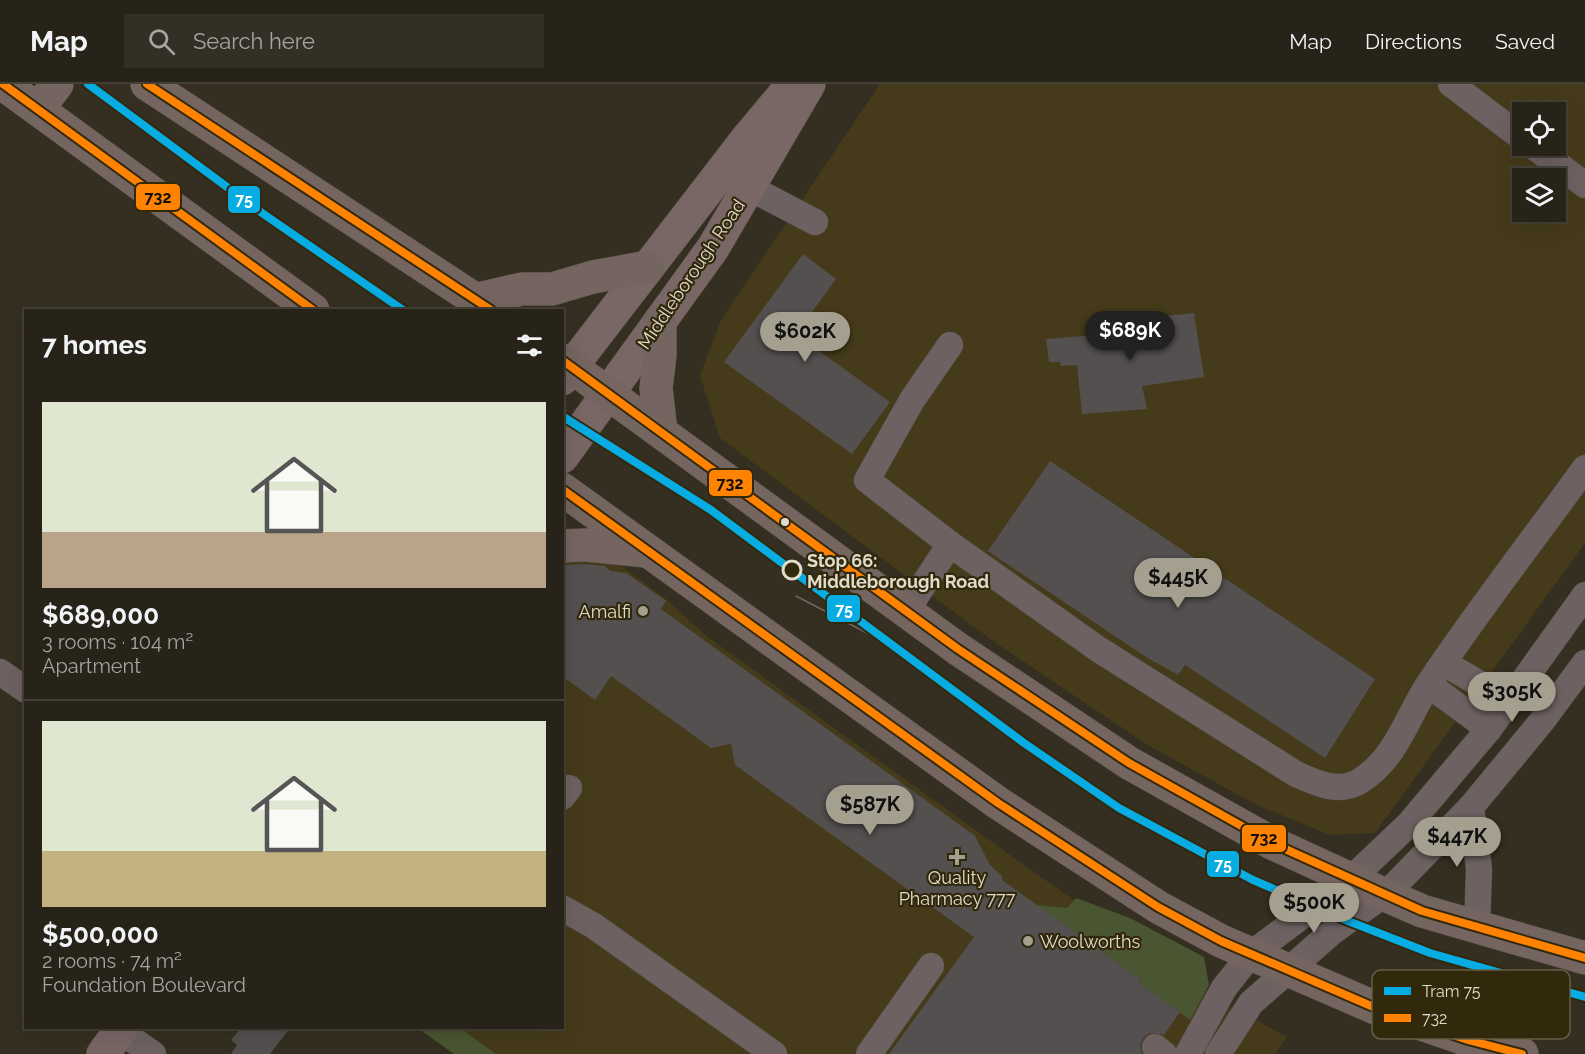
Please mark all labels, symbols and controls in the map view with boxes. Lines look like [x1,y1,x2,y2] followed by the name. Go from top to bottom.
[124,14,544,68] search box
[30,25,88,58] text: Map
[145,25,178,58] icon: search
[193,28,315,54] text: Search here
[1289,29,1332,54] text: Map
[1365,29,1462,54] text: Directions
[1495,29,1555,54] text: Saved
[1512,102,1566,222] map controls
[1512,102,1566,156] button: locate
[1512,168,1566,222] button: layers
[135,183,181,211] line badge: 732
[227,185,261,214] line badge: 75
[145,188,171,207] text: 732
[235,190,253,209] text: 75
[633,195,749,353] street label: Middleborough Road
[1088,311,1172,362] pin: $689K
[763,312,847,363] pin: $602K
[1099,318,1161,342] text: $689K
[774,319,836,343] text: $602K
[513,329,546,362] icon: filters
[42,330,147,360] text: 7 homes
[240,441,348,549] icon: home
[708,469,753,497] line badge: 732
[717,474,743,493] text: 732
[779,516,791,528] unlabelled marker
[807,550,989,592] place label: Stop 66: Middleborough Road
[1136,558,1220,609] pin: $445K
[782,560,802,580] marker: Stop 66: Middleborough Road
[1148,565,1208,589] text: $445K
[826,594,861,623] line badge: 75
[42,600,159,630] text: $689,000
[835,600,853,619] text: 75
[579,601,631,622] place label: Amalfi
[636,604,650,618] marker: Amalfi
[42,630,193,654] text: 3 rooms · 104 m²
[42,654,141,678] text: Apartment
[1470,672,1554,723] pin: $305K
[1482,679,1542,703] text: $305K
[240,760,348,868] icon: home
[828,785,912,836] pin: $587K
[840,792,900,816] text: $587K
[1415,817,1499,868] pin: $447K
[1241,824,1287,853] line badge: 732
[1427,824,1487,848] text: $447K
[1251,829,1277,848] text: 732
[950,850,964,864] marker: Quality Pharmacy 777
[1206,850,1240,878] line badge: 75
[1214,855,1232,874] text: 75
[899,867,1016,909] place label: Quality Pharmacy 777
[1272,883,1356,934] pin: $500K
[1283,890,1345,914] text: $500K
[42,919,159,949] text: $500,000
[1040,931,1140,952] place label: Woolworths
[1021,934,1035,948] marker: Woolworths
[42,949,182,973] text: 2 rooms · 74 m²
[1372,970,1570,1039] legend
[42,973,246,997] text: Foundation Boulevard
[1422,982,1481,1001] text: Tram 75
[1422,1009,1447,1028] text: 732

